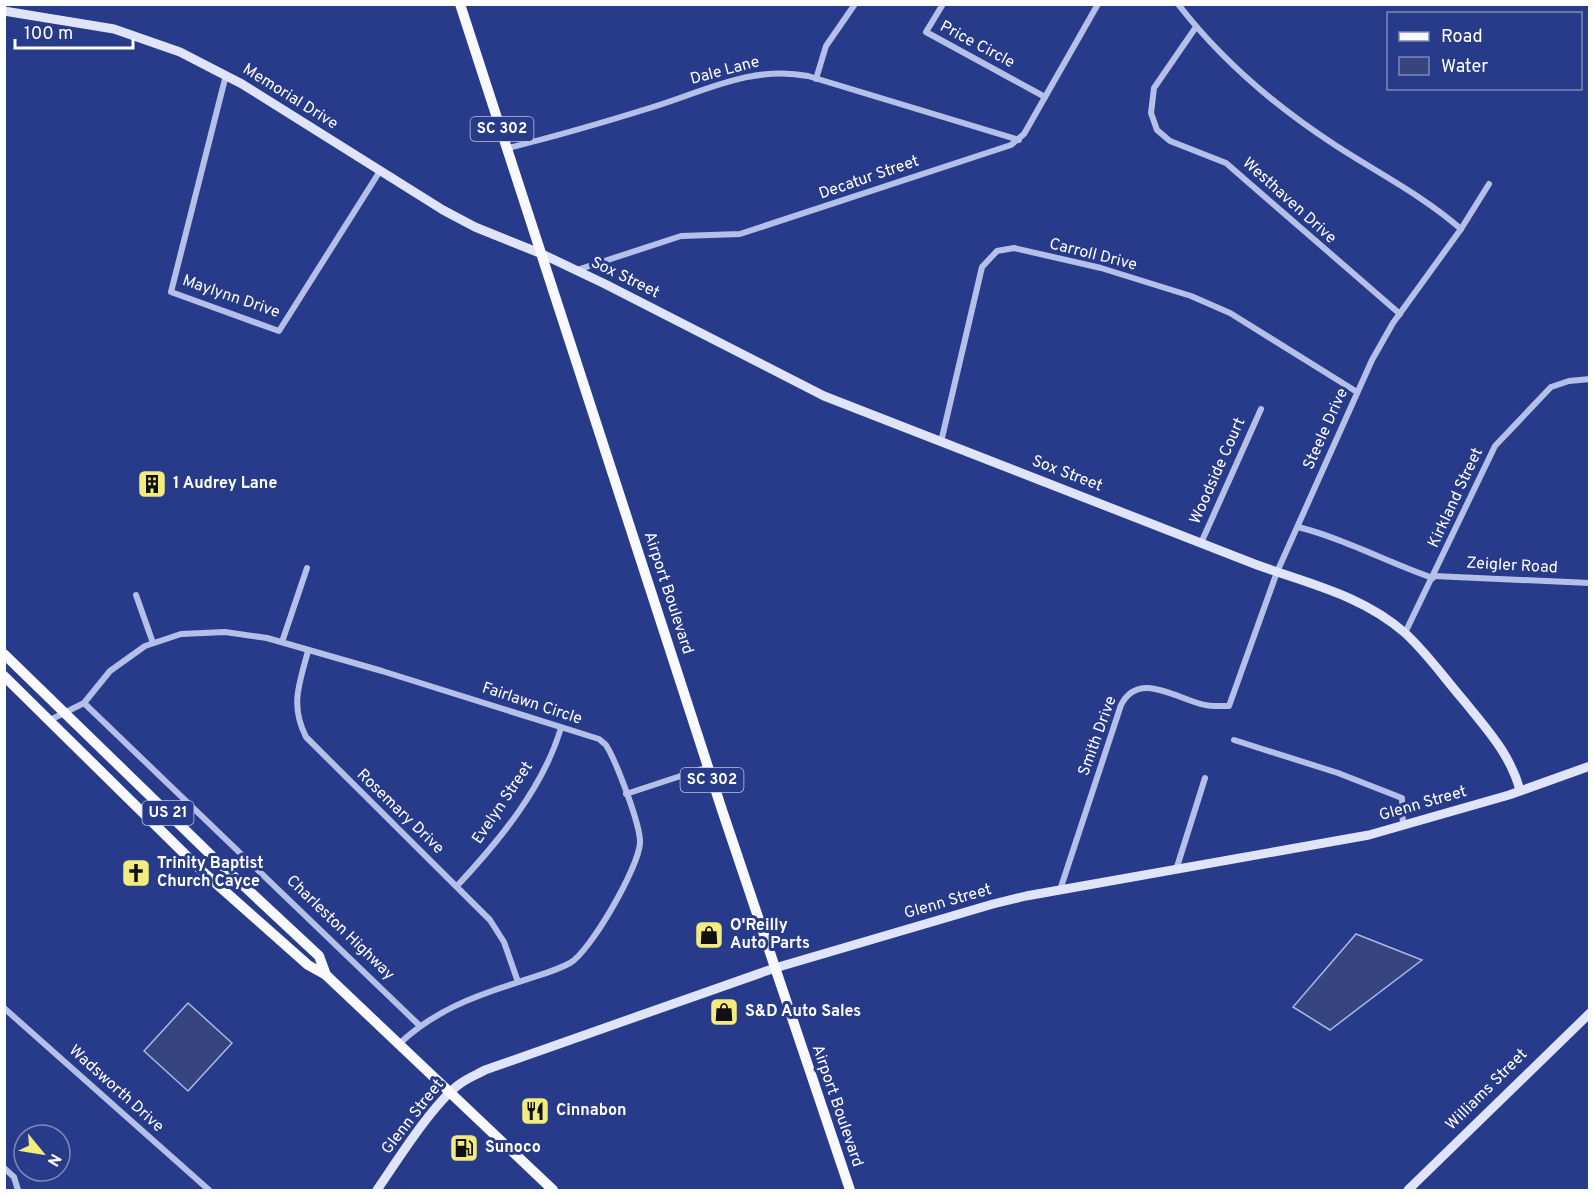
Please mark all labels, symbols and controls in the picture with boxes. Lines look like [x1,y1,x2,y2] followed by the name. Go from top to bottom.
[15,12,134,50] scale bar
[1387,12,1582,90] legend
[936,17,1018,73] street label: Price Circle
[24,23,73,46] text: 100 m
[1441,26,1483,49] text: Road
[688,52,762,90] street label: Dale Lane
[1441,56,1488,79] text: Water
[239,60,341,134] street label: Memorial Drive
[470,117,534,141] road number: SC 302
[816,152,922,204] street label: Decatur Street
[1238,154,1340,248] street label: Westhaven Drive
[1047,234,1139,276] street label: Carroll Drive
[587,253,663,303] street label: Sox Street
[180,271,282,323] street label: Maylynn Drive
[1299,385,1353,473] street label: Steele Drive
[1186,415,1250,527] street label: Woodside Court
[1424,445,1488,551] street label: Kirkland Street
[1029,451,1105,497] street label: Sox Street
[136,468,168,500] building icon: 1 Audrey Lane
[173,474,277,494] place label: 1 Audrey Lane
[639,529,697,657] street label: Airport Boulevard
[1466,554,1558,578] street label: Zeigler Road
[479,678,585,730] street label: Fairlawn Circle
[1074,693,1122,779] street label: Smith Drive
[468,758,538,848] street label: Evelyn Street
[352,765,448,859] street label: Rosemary Drive
[680,768,744,792] road number: SC 302
[1377,782,1469,826] street label: Glenn Street
[142,801,194,825] road number: US 21
[157,854,263,892] place label: Trinity Baptist Church Cayce
[120,857,152,889] church icon: Trinity Baptist Church Cayce
[282,871,398,985] street label: Charleston Highway
[902,880,994,924] street label: Glenn Street
[730,916,810,954] place label: O'Reilly Auto Parts
[693,919,725,951] shop icon: O'Reilly Auto Parts
[708,996,740,1028] shop icon: S&D Auto Sales
[745,1002,861,1022] place label: S&D Auto Sales
[64,1041,168,1137] street label: Wadsworth Drive
[807,1042,867,1170] street label: Airport Boulevard
[1442,1045,1532,1135] street label: Williams Street
[377,1075,449,1159] street label: Glenn Street
[519,1095,551,1127] restaurant icon: Cinnabon
[556,1101,626,1121] place label: Cinnabon
[12,1123,72,1183] north arrow
[448,1132,480,1164] fuel station icon: Sunoco
[485,1138,541,1158] place label: Sunoco
[42,1150,65,1169] text: N

